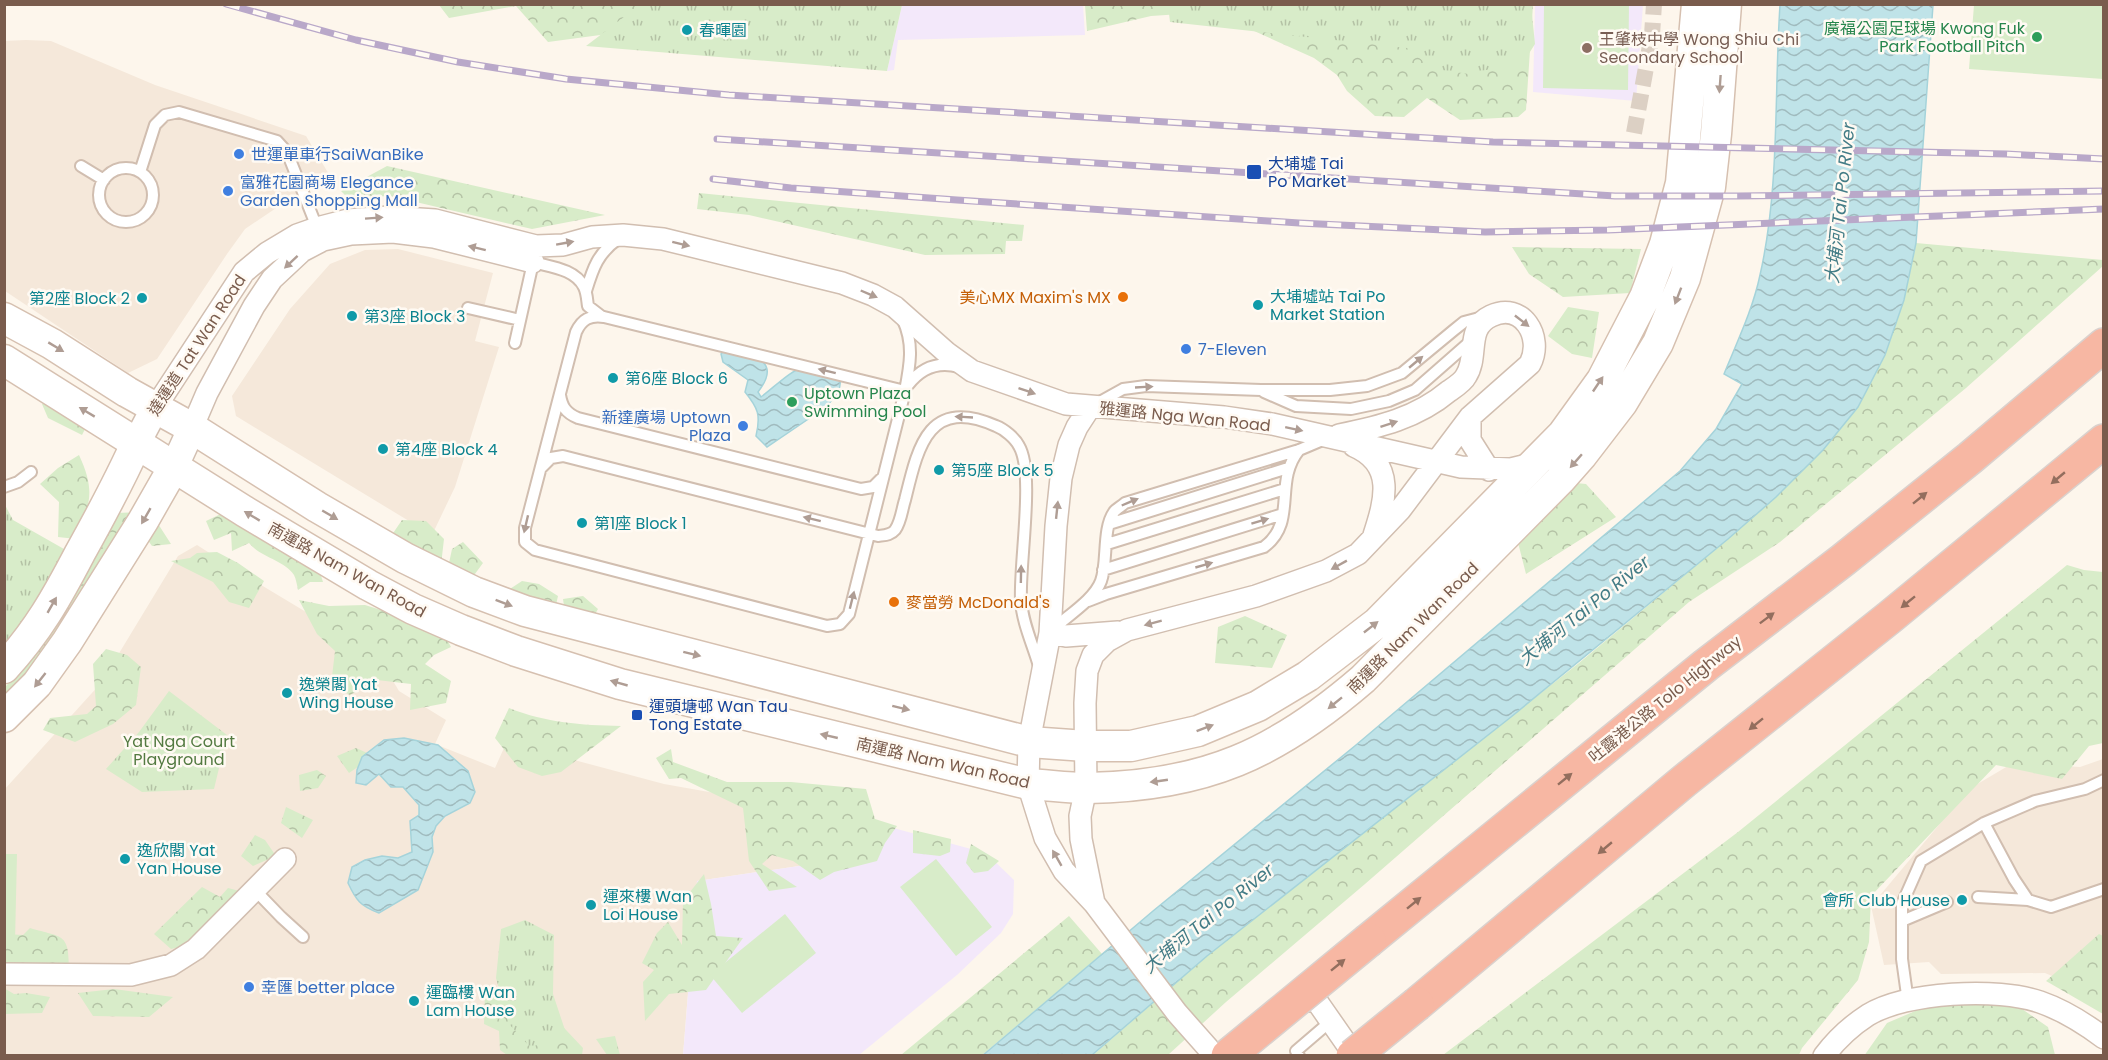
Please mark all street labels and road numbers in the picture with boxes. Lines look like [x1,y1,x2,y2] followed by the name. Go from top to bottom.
[143,270,251,420] street label: 達運道 Tat Wan Road
[1098,397,1272,437] street label: 雅運路 Nga Wan Road
[264,517,430,623] street label: 南運路 Nam Wan Road
[1342,557,1484,699] street label: 南運路 Nam Wan Road
[1584,630,1746,768] street label: 吐露港公路 Tolo Highway
[854,732,1032,794] street label: 南運路 Nam Wan Road

